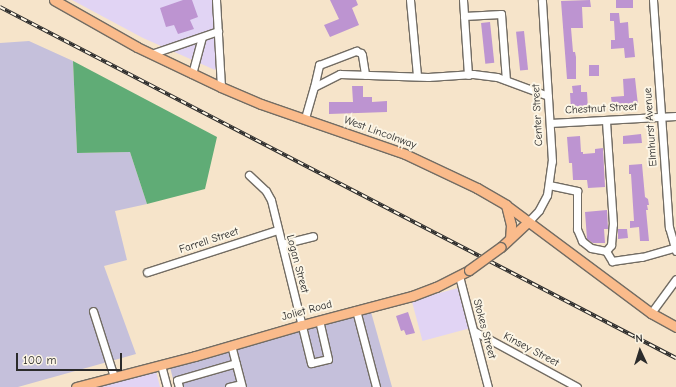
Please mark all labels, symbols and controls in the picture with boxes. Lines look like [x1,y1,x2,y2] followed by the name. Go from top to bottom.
[530,84,546,146] street label: Center Street
[642,87,660,167] street label: Elmhurst Avenue
[565,101,637,117] street label: Chestnut Street
[342,114,418,152] street label: West Lincolnway
[178,225,240,257] street label: Farrell Street
[283,233,311,295] street label: Logan Street
[280,298,334,324] street label: Joliet Road
[470,298,498,360] street label: Stokes Street
[501,330,561,370] street label: Kinsey Street
[620,331,660,371] north arrow
[635,332,643,345] text: N
[18,345,124,371] scale bar
[23,353,56,367] text: 100 m

